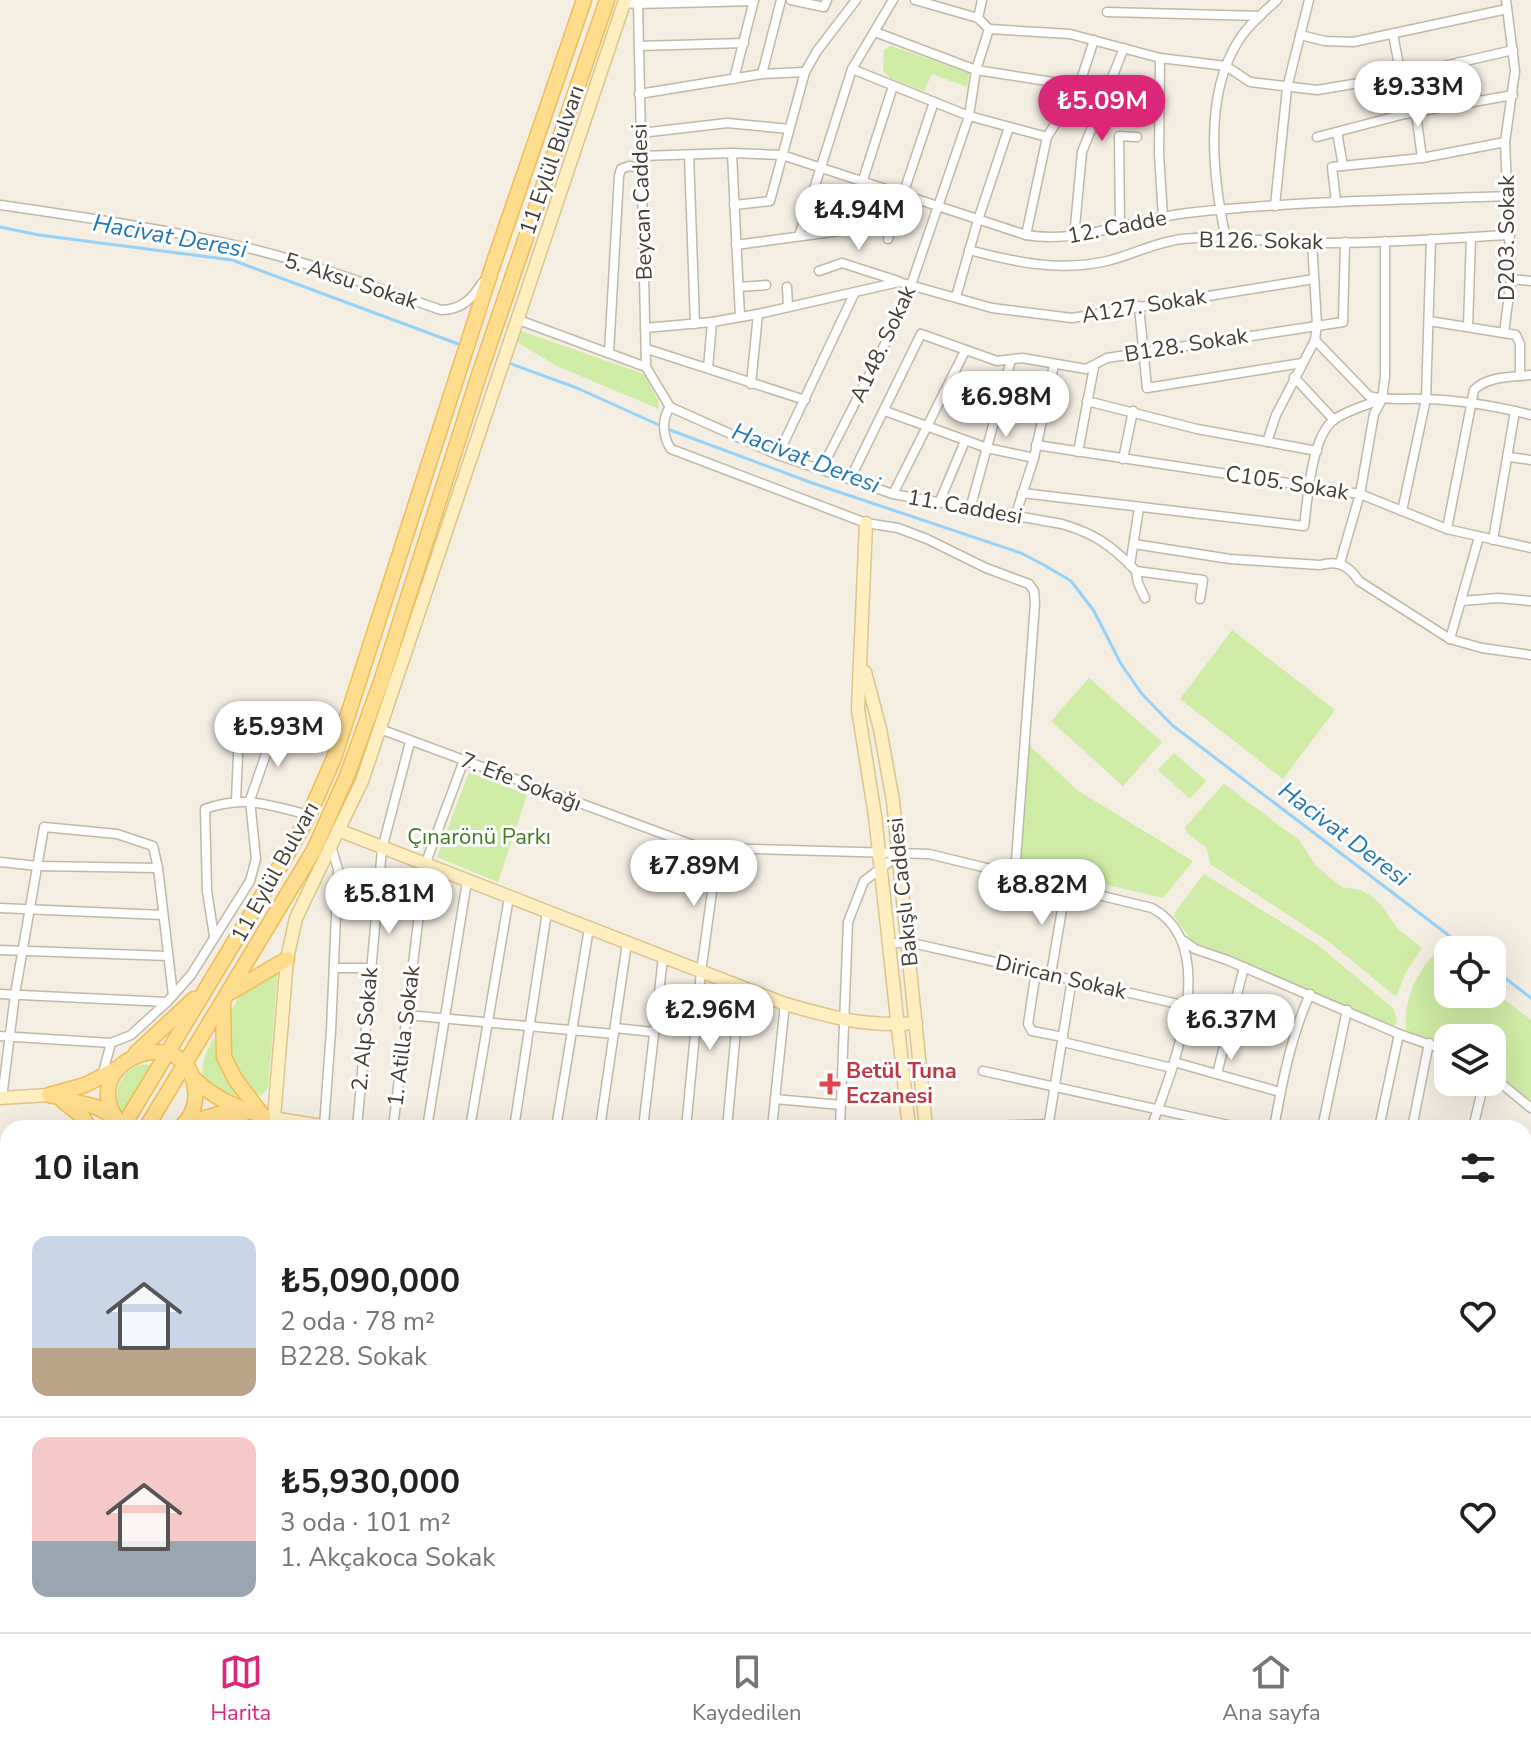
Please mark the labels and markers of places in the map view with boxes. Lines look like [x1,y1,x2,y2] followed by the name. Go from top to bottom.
[1353,61,1483,129] pin: ₺9.33M
[1037,75,1167,143] pin: ₺5.09M
[794,184,924,252] pin: ₺4.94M
[941,371,1071,439] pin: ₺6.98M
[213,701,343,769] pin: ₺5.93M
[629,840,759,908] pin: ₺7.89M
[977,859,1107,927] pin: ₺8.82M
[324,868,454,936] pin: ₺5.81M
[645,984,775,1052] pin: ₺2.96M
[1166,994,1296,1062] pin: ₺6.37M
[846,1056,957,1111] place label: Betül Tuna Eczanesi
[821,1075,839,1093] marker: Betül Tuna Eczanesi

